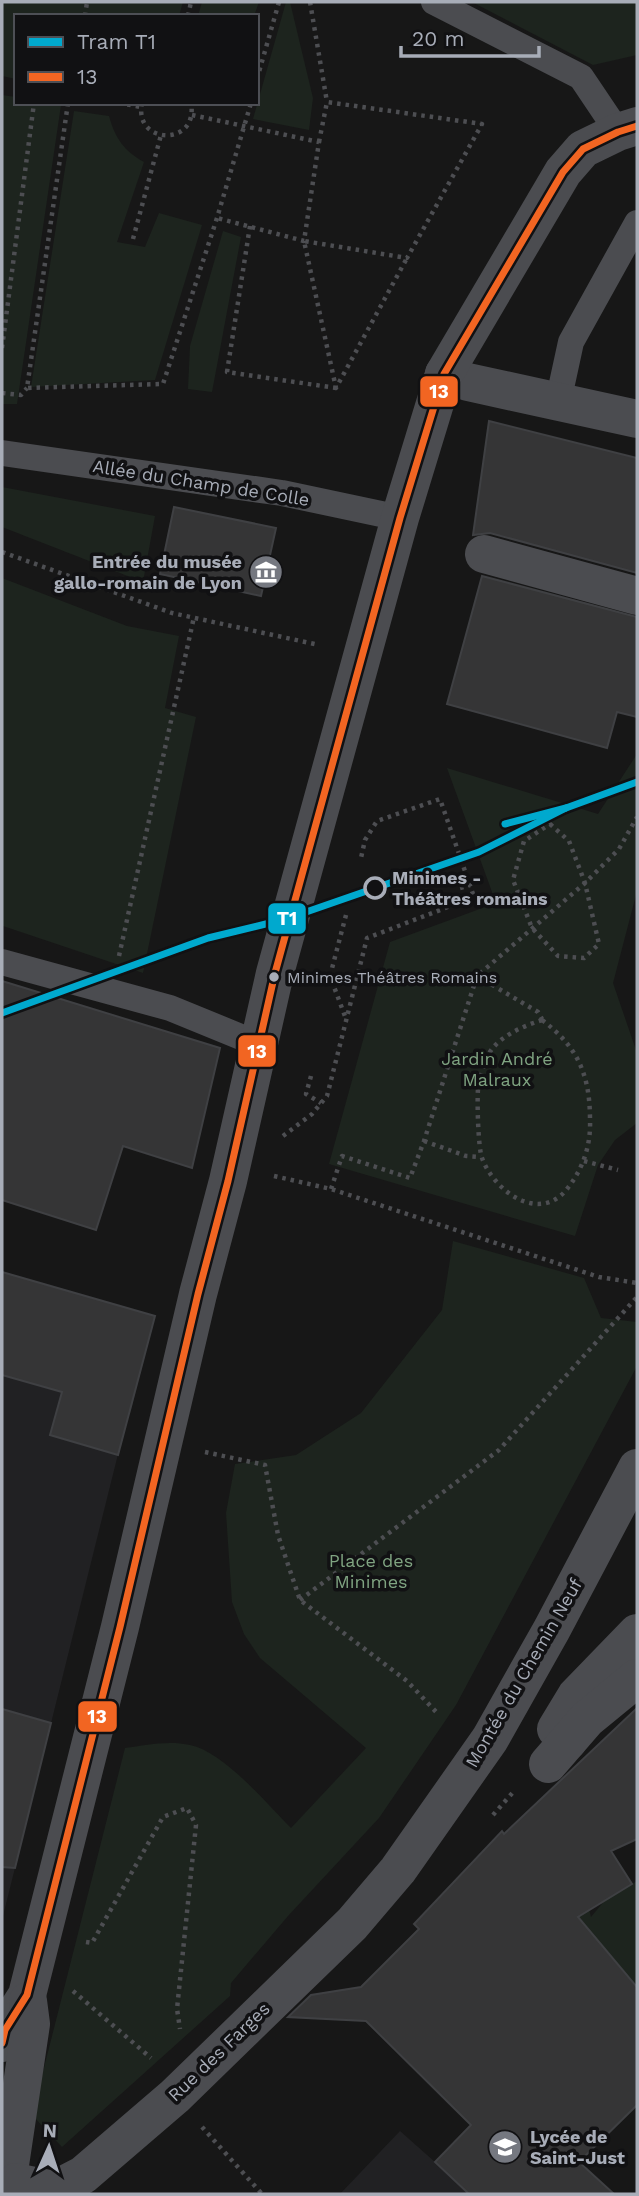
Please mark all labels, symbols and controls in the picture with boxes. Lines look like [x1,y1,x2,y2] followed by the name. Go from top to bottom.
[14,14,259,105] legend
[401,14,539,58] scale bar
[412,26,464,51] text: 20 m
[77,29,156,54] text: Tram T1
[77,64,97,89] text: 13
[419,375,459,408] line badge: 13
[429,380,449,403] text: 13
[91,455,311,510] street label: Allée du Champ de Colle
[54,551,242,593] place label: Entrée du musée gallo-romain de Lyon
[247,553,285,591] museum icon: Entrée du musée gallo-romain de Lyon
[392,867,548,909] place label: Minimes - Théâtres romains
[364,877,386,899] marker: Minimes - Théâtres romains
[267,902,307,935] line badge: T1
[277,907,297,930] text: T1
[287,968,497,987] place label: Minimes Théâtres Romains
[267,970,281,984] marker: Minimes Théâtres Romains
[237,1034,277,1068] line badge: 13
[247,1040,267,1063] text: 13
[441,1048,553,1090] park label: Jardin André Malraux
[329,1550,413,1592] park label: Place des Minimes
[461,1575,586,1771] street label: Montée du Chemin Neuf
[77,1700,118,1733] line badge: 13
[87,1705,107,1728] text: 13
[163,1998,274,2105] street label: Rue des Farges
[14,2112,84,2182] north arrow
[42,2119,58,2142] text: N
[530,2126,625,2168] place label: Lycée de Saint-Just
[486,2128,524,2166] school or university icon: Lycée de Saint-Just

